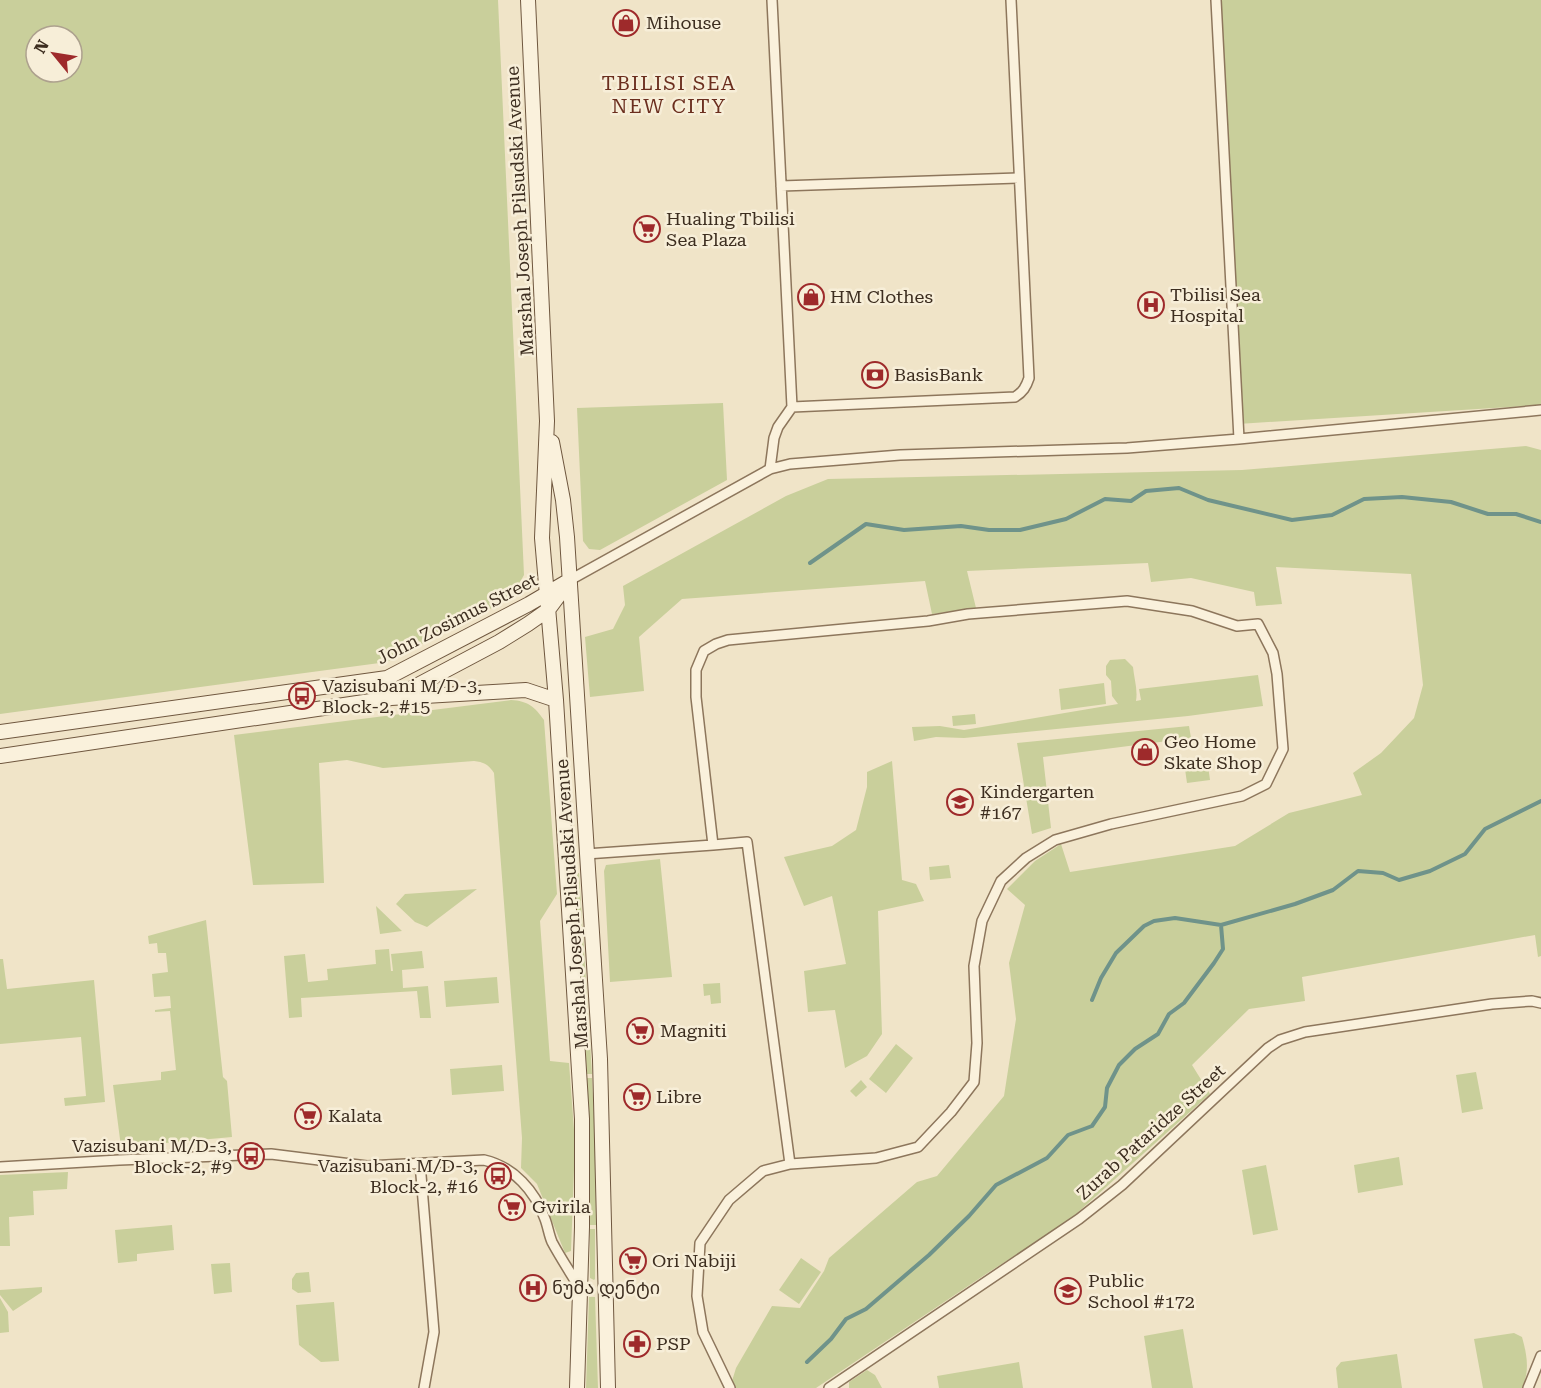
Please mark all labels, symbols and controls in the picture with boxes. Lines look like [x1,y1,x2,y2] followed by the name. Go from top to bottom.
[611,8,641,38] shop icon: Mihouse
[646,12,721,33] place label: Mihouse
[24,24,84,84] north arrow
[30,37,53,57] text: N
[501,65,538,357] street label: Marshal Joseph Pilsudski Avenue
[602,71,736,118] district label: TBILISI SEA NEW CITY
[666,208,795,250] place label: Hualing Tbilisi Sea Plaza
[632,214,662,244] supermarket icon: Hualing Tbilisi Sea Plaza
[796,282,826,312] shop icon: HM Clothes
[1170,284,1261,326] place label: Tbilisi Sea Hospital
[830,286,933,307] place label: HM Clothes
[1136,290,1166,320] hospital icon: Tbilisi Sea Hospital
[860,360,890,390] bank icon: BasisBank
[894,364,983,385] place label: BasisBank
[373,569,541,668] street label: John Zosimus Street
[322,675,482,717] place label: Vazisubani M/D-3, Block-2, #15
[287,681,317,711] bus stop icon: Vazisubani M/D-3, Block-2, #15
[1164,731,1262,773] place label: Geo Home Skate Shop
[1130,737,1160,767] shop icon: Geo Home Skate Shop
[551,758,592,1050] street label: Marshal Joseph Pilsudski Avenue
[980,781,1095,823] place label: Kindergarten #167
[945,787,975,817] school or university icon: Kindergarten #167
[625,1016,655,1046] supermarket icon: Magniti
[660,1020,727,1041] place label: Magniti
[1072,1059,1229,1204] street label: Zurab Pataridze Street
[622,1082,652,1112] supermarket icon: Libre
[656,1086,702,1107] place label: Libre
[293,1101,323,1131] supermarket icon: Kalata
[328,1105,382,1126] place label: Kalata
[72,1135,232,1177] place label: Vazisubani M/D-3, Block-2, #9
[236,1141,266,1171] bus stop icon: Vazisubani M/D-3, Block-2, #9
[318,1155,478,1197] place label: Vazisubani M/D-3, Block-2, #16
[483,1161,513,1191] bus stop icon: Vazisubani M/D-3, Block-2, #16
[497,1192,527,1222] supermarket icon: Gvirila
[532,1196,591,1217] place label: Gvirila
[618,1246,648,1276] supermarket icon: Ori Nabiji
[652,1250,737,1271] place label: Ori Nabiji
[1088,1270,1195,1312] place label: Public School #172
[518,1273,548,1303] hospital icon: ნუმა დენტი
[1053,1276,1083,1306] school or university icon: Public School #172
[552,1277,660,1299] place label: ნუმა დენტი
[622,1329,652,1359] pharmacy icon: PSP
[656,1333,691,1354] place label: PSP

